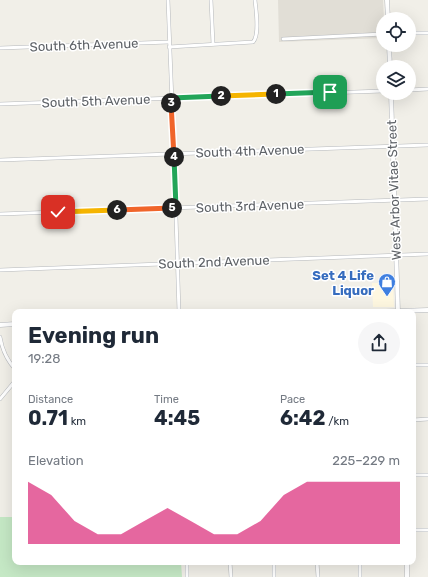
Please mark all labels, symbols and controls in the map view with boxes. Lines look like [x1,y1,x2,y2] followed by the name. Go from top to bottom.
[376,12,416,100] map controls
[376,12,416,52] button: locate
[29,36,139,54] street label: South 6th Avenue
[376,60,416,100] button: layers
[313,75,347,109] pin
[319,81,341,103] icon: arrive
[266,84,286,104] pin: 1
[211,86,231,106] pin: 2
[273,87,279,100] text: 1
[217,89,225,102] text: 2
[41,92,151,110] street label: South 5th Avenue
[161,93,181,113] pin: 3
[167,96,175,109] text: 3
[384,120,404,260] street label: West Arbor Vitae Street
[195,142,305,160] street label: South 4th Avenue
[164,147,184,167] pin: 4
[170,150,178,163] text: 4
[41,195,75,229] pin
[196,197,304,215] street label: South 3rd Avenue
[162,198,182,218] pin: 5
[107,200,127,220] pin: 6
[47,201,69,223] icon: check
[168,201,176,214] text: 5
[113,203,121,216] text: 6
[158,253,270,271] street label: South 2nd Avenue
[312,268,374,298] place label: Set 4 Life Liquor
[377,272,397,297] shop icon: Set 4 Life Liquor
[28,322,159,349] text: Evening run
[358,322,400,364] button: share
[28,351,61,366] text: 19:28
[28,393,73,406] text: Distance
[154,393,179,406] text: Time
[280,393,305,406] text: Pace
[28,406,68,430] text: 0.71
[154,406,200,430] text: 4:45
[280,406,326,430] text: 6:42
[68,415,86,428] text: km
[326,415,349,428] text: /km
[28,453,84,468] text: Elevation
[332,453,400,468] text: 225–229 m

